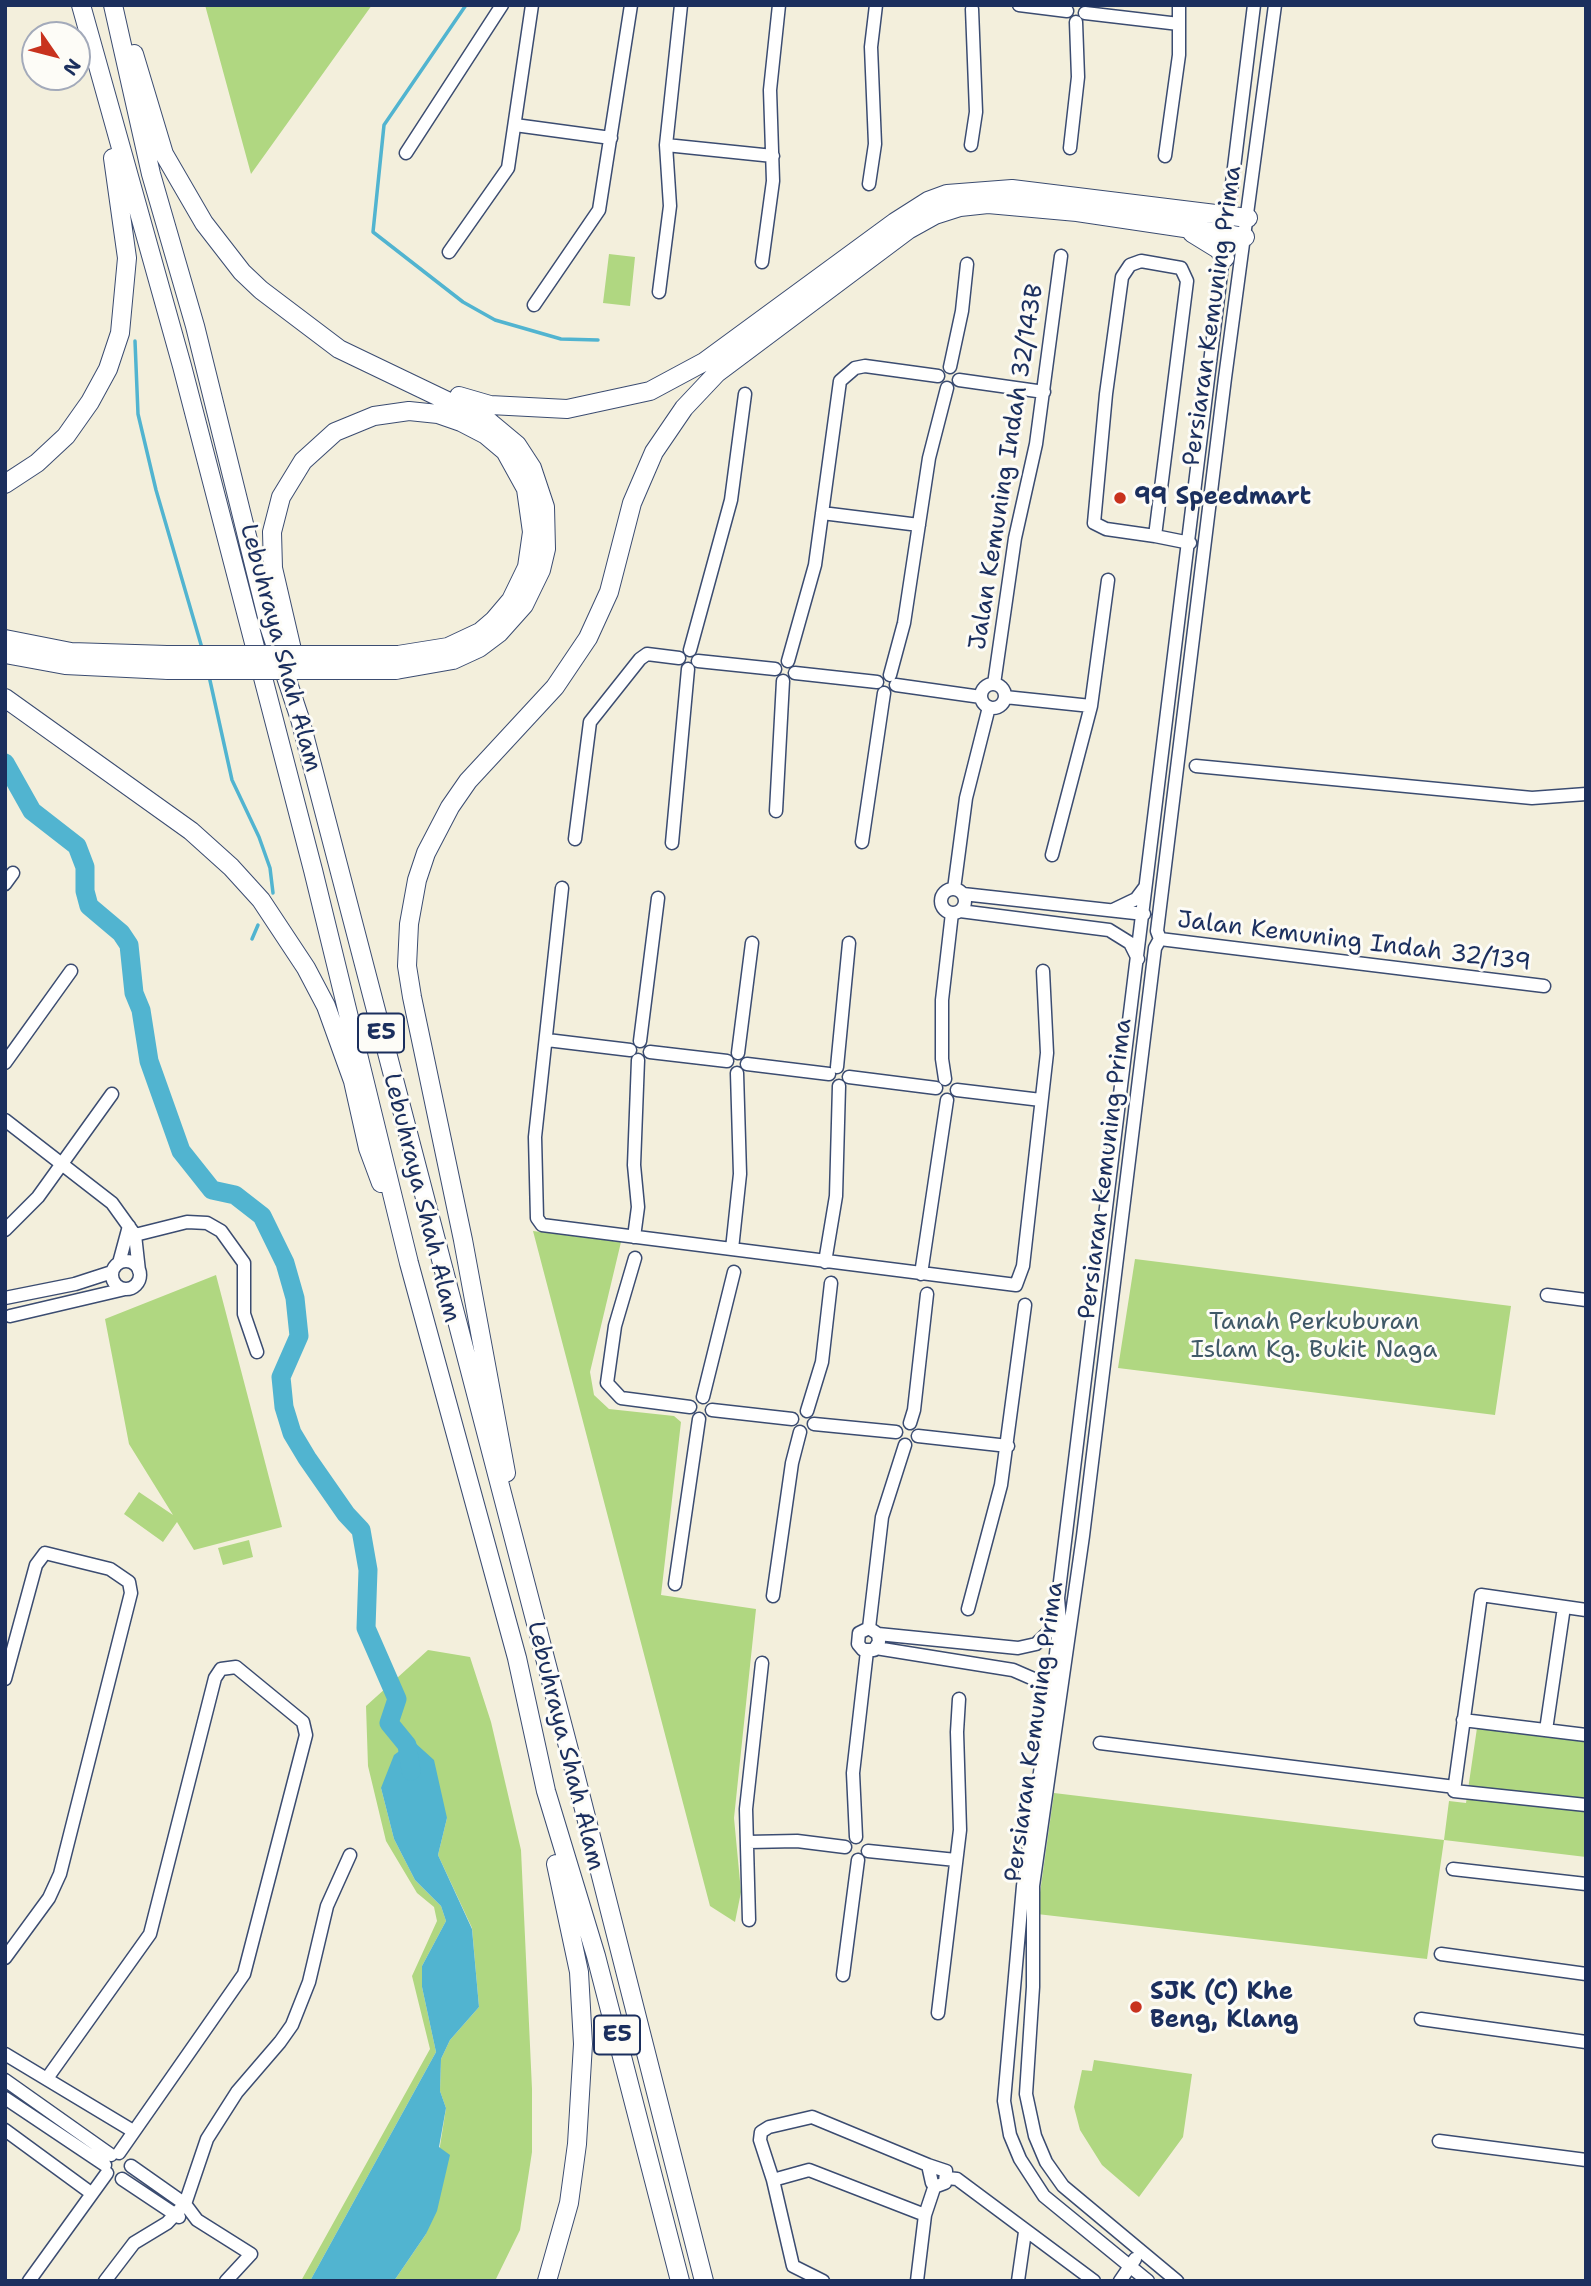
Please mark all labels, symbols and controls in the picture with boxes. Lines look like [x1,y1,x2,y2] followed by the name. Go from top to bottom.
[21,21,91,91] north arrow
[57,54,87,81] text: N
[1178,164,1248,468] street label: Persiaran Kemuning Prima
[964,282,1050,652] street label: Jalan Kemuning Indah 32/143B
[1134,484,1311,512] place label: 99 Speedmart
[1112,490,1128,506] marker: 99 Speedmart
[233,521,327,775] street label: Lebuhraya Shah Alam
[1175,906,1533,978] street label: Jalan Kemuning Indah 32/139
[358,1014,404,1052] road number: E5
[1073,1017,1139,1321] street label: Persiaran Kemuning Prima
[376,1070,466,1326] street label: Lebuhraya Shah Alam
[1191,1309,1437,1365] park label: Tanah Perkuburan Islam Kg. Bukit Naga
[1000,1580,1070,1884] street label: Persiaran Kemuning Prima
[520,1618,610,1874] street label: Lebuhraya Shah Alam
[1150,1979,1299,2035] place label: SJK (C) Khe Beng, Klang
[1128,1999,1144,2015] marker: SJK (C) Khe Beng, Klang
[594,2016,640,2054] road number: E5

